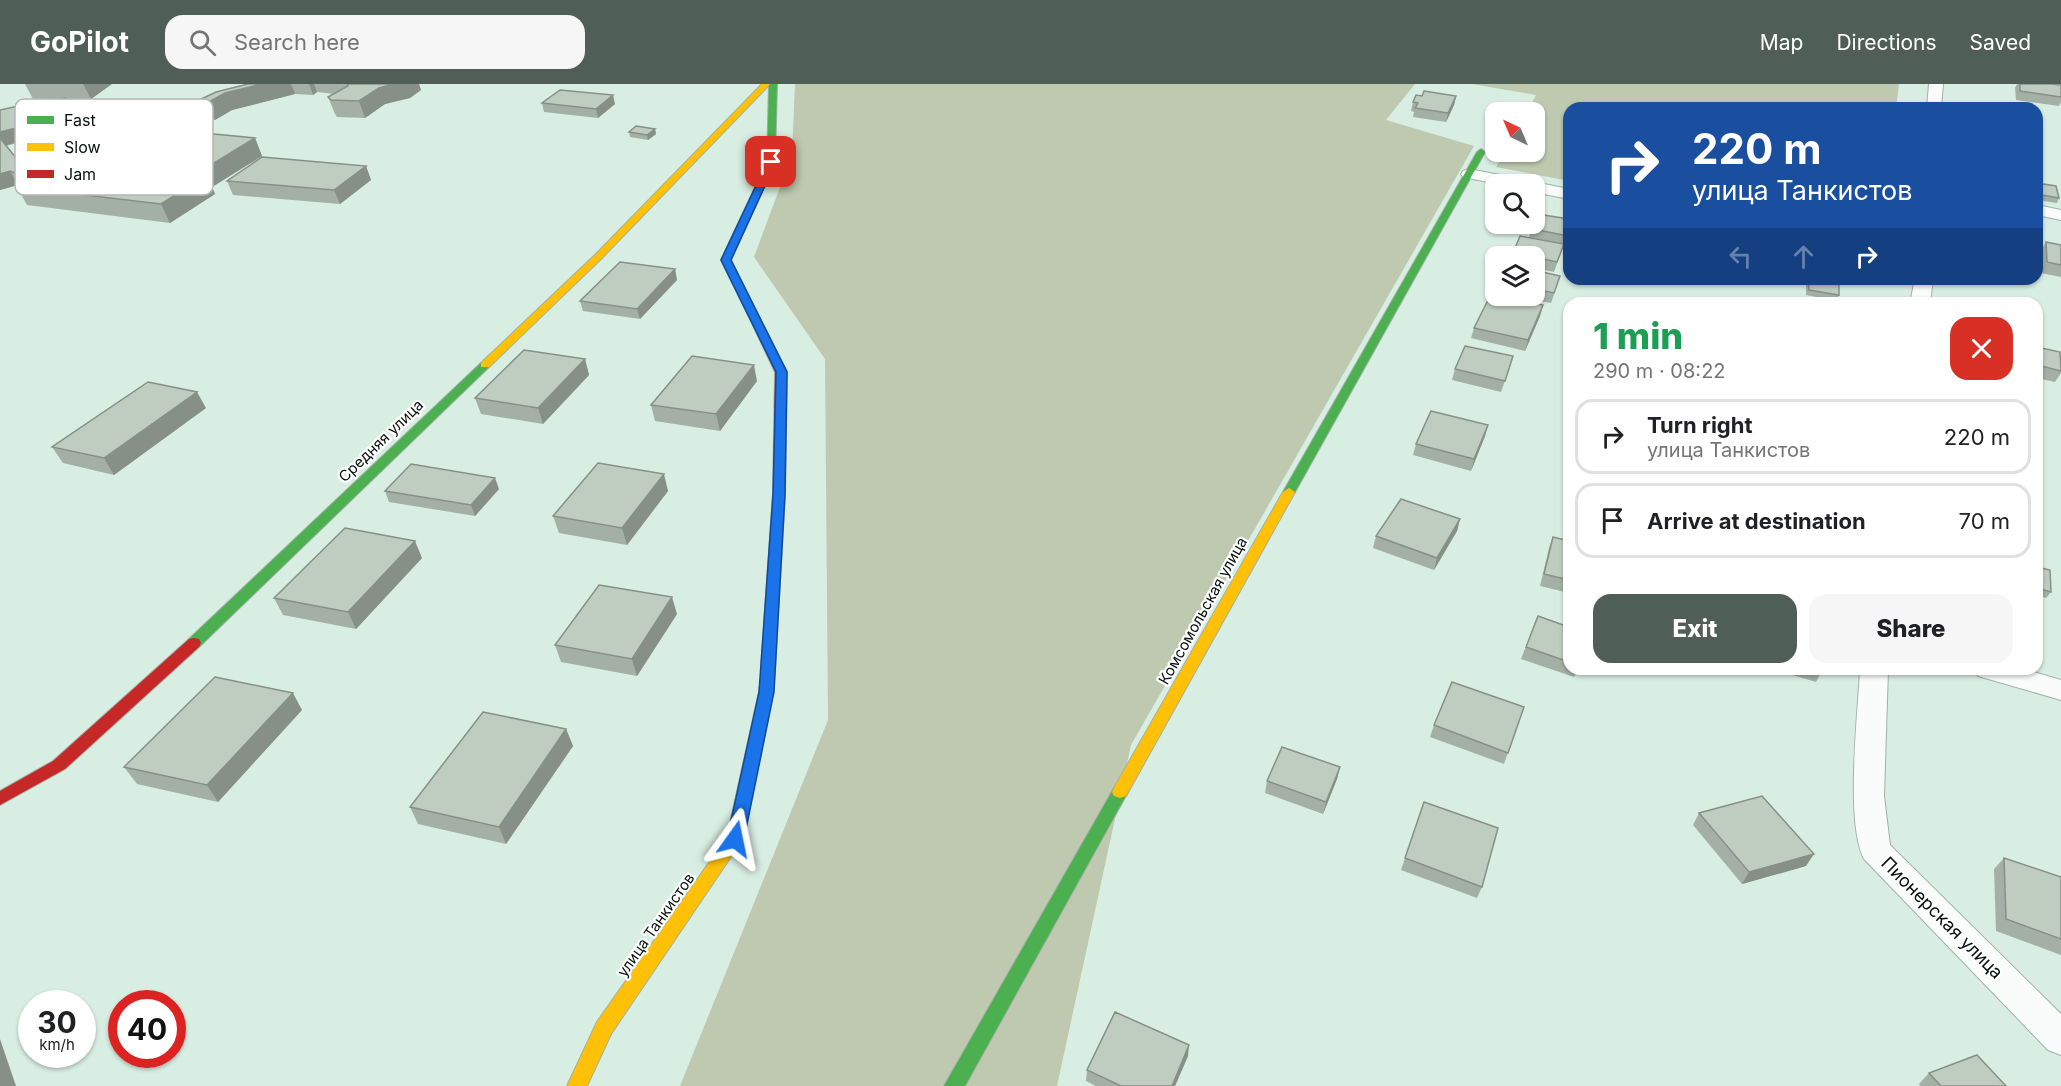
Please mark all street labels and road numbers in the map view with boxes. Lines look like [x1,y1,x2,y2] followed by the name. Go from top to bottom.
[334,395,427,486] street label: Средняя улица
[1154,534,1251,688] street label: Комсомольская улица
[1877,852,2008,983] street label: Пионерская улица
[613,869,699,980] street label: улица Танкистов

